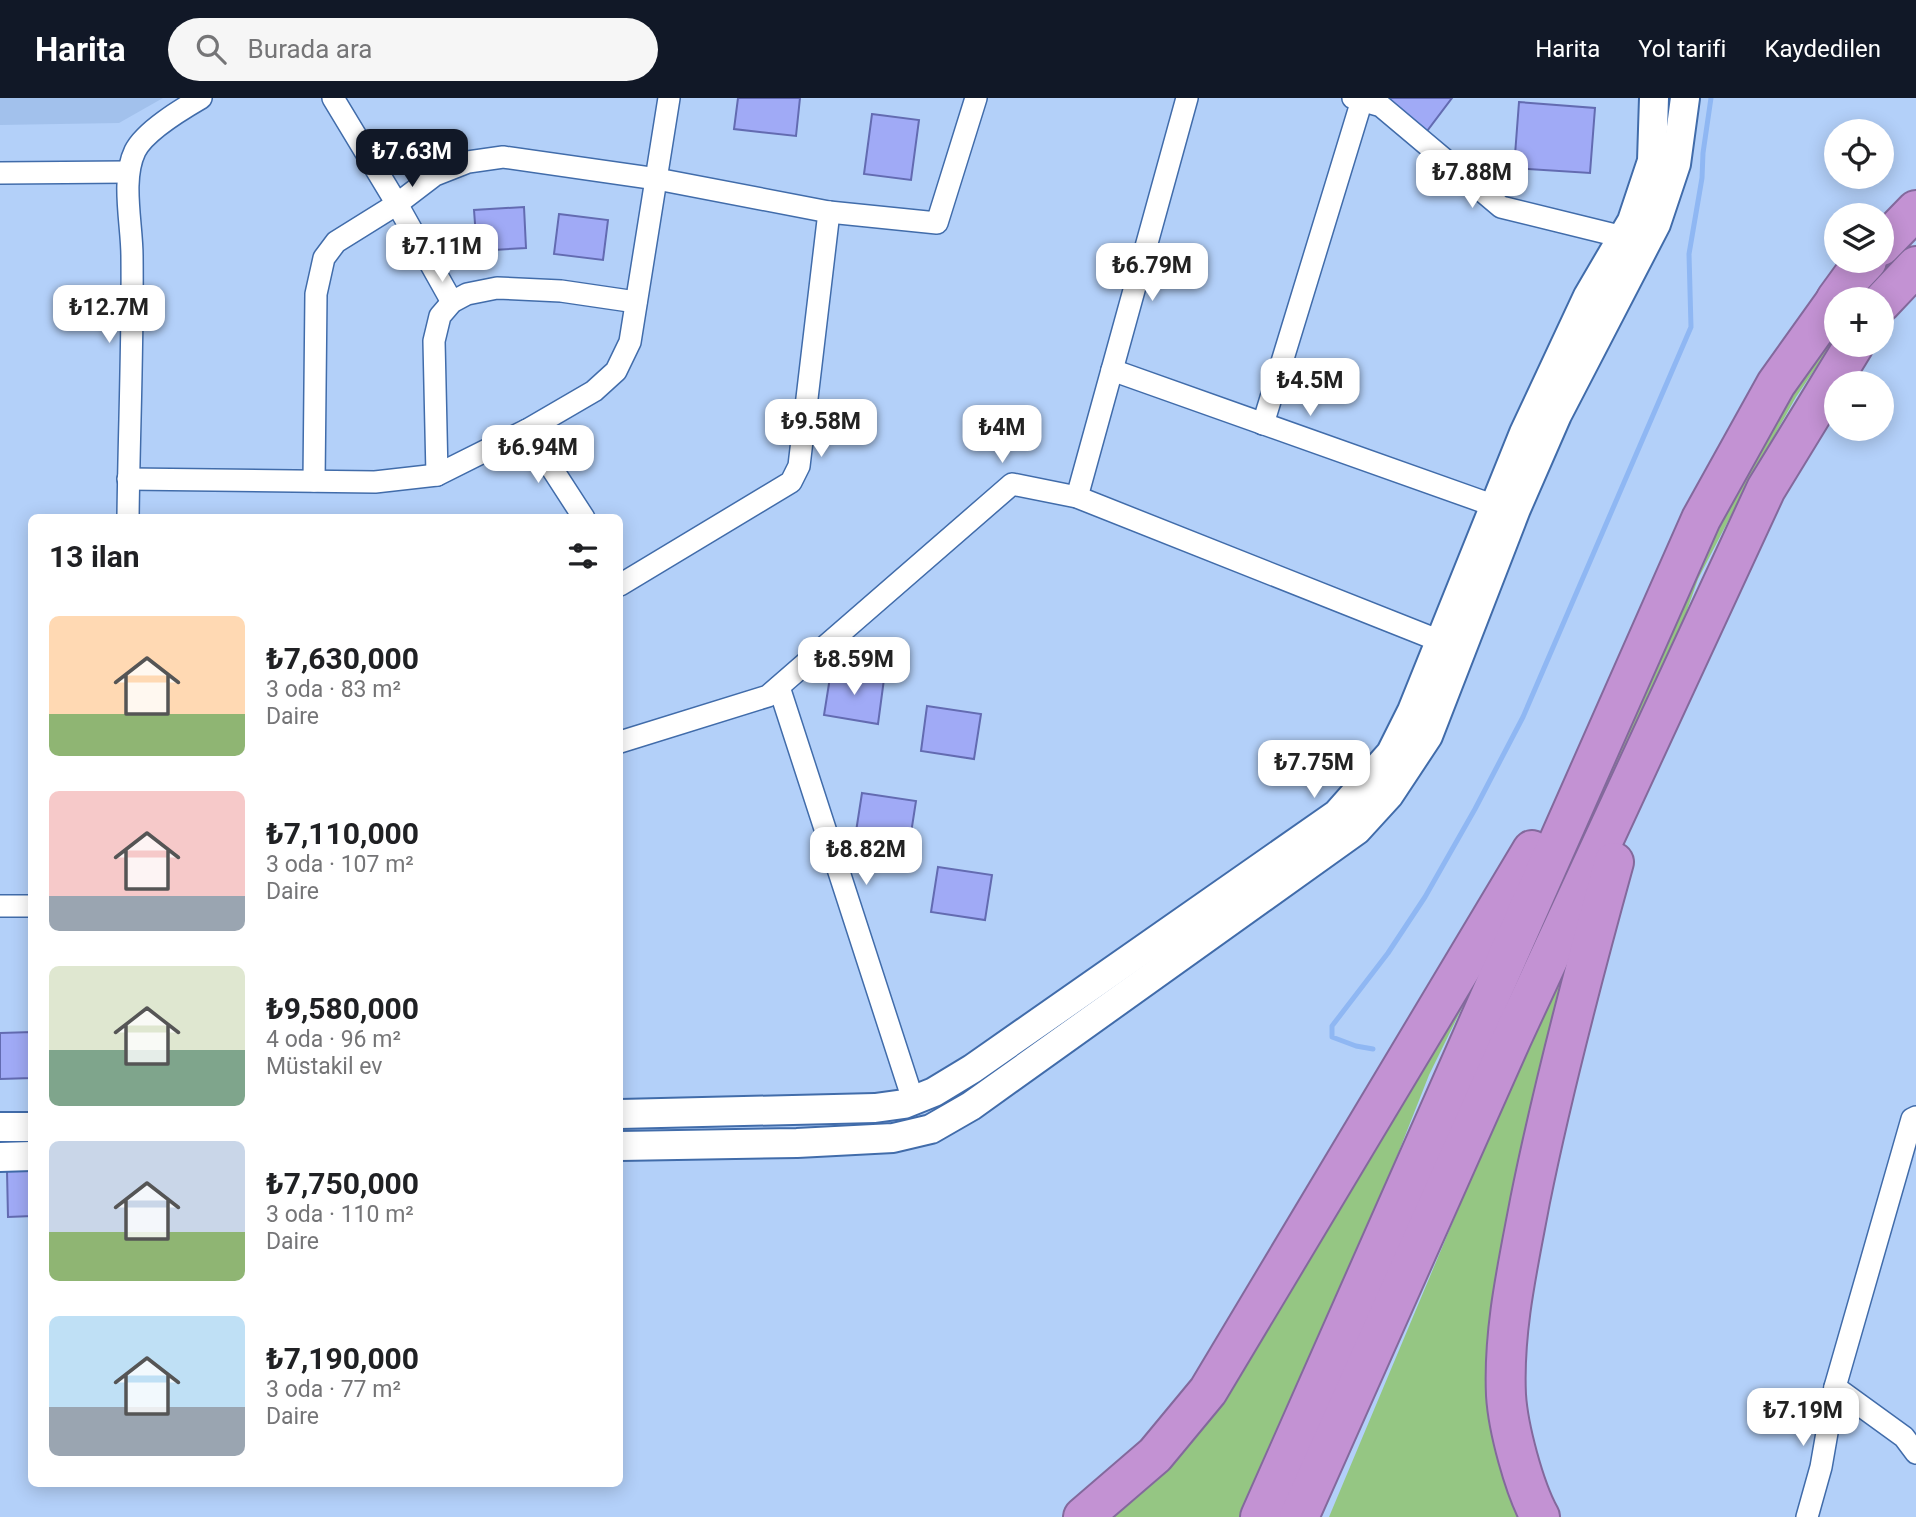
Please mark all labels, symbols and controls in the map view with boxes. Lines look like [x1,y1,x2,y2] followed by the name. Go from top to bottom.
[168,18,658,81] search box
[35,30,126,69] text: Harita
[192,30,230,68] icon: search
[248,34,372,64] text: Burada ara
[1535,35,1600,63] text: Harita
[1638,35,1726,63] text: Yol tarifi
[1764,35,1881,63] text: Kaydedilen
[1824,119,1894,441] map controls
[1824,119,1894,189] button: locate
[355,130,469,189] pin: ₺7.63M
[372,138,452,165] text: ₺7.63M
[1415,150,1529,210] pin: ₺7.88M
[1432,159,1512,186] text: ₺7.88M
[1824,203,1894,273] button: layers
[385,225,499,284] pin: ₺7.11M
[402,233,482,260] text: ₺7.11M
[1095,244,1209,303] pin: ₺6.79M
[1112,252,1192,279] text: ₺6.79M
[52,286,166,345] pin: ₺12.7M
[1824,287,1894,357] button: +
[69,294,149,321] text: ₺12.7M
[1261,358,1359,418] pin: ₺4.5M
[1277,367,1343,394] text: ₺4.5M
[1824,371,1894,441] button: −
[764,400,878,459] pin: ₺9.58M
[968,406,1036,465] pin: ₺4M
[781,408,861,435] text: ₺9.58M
[979,414,1025,441] text: ₺4M
[481,426,595,485] pin: ₺6.94M
[498,434,578,461] text: ₺6.94M
[564,537,602,575] icon: filters
[49,539,140,574] text: 13 ilan
[797,638,911,697] pin: ₺8.59M
[266,641,419,676] text: ₺7,630,000
[105,644,189,728] icon: home
[814,646,894,673] text: ₺8.59M
[266,676,401,703] text: 3 oda · 83 m²
[266,703,319,730] text: Daire
[1257,740,1371,800] pin: ₺7.75M
[1274,749,1354,776] text: ₺7.75M
[266,816,419,851] text: ₺7,110,000
[105,819,189,903] icon: home
[809,828,923,887] pin: ₺8.82M
[826,836,906,863] text: ₺8.82M
[266,851,414,878] text: 3 oda · 107 m²
[266,878,319,905] text: Daire
[266,991,419,1026] text: ₺9,580,000
[105,994,189,1078] icon: home
[266,1026,401,1053] text: 4 oda · 96 m²
[266,1053,382,1080] text: Müstakil ev
[266,1166,419,1201] text: ₺7,750,000
[105,1169,189,1253] icon: home
[266,1201,414,1228] text: 3 oda · 110 m²
[266,1228,319,1255] text: Daire
[266,1341,419,1376] text: ₺7,190,000
[105,1344,189,1428] icon: home
[266,1376,401,1403] text: 3 oda · 77 m²
[1746,1388,1860,1448] pin: ₺7.19M
[1763,1397,1843,1424] text: ₺7.19M
[266,1403,319,1430] text: Daire

